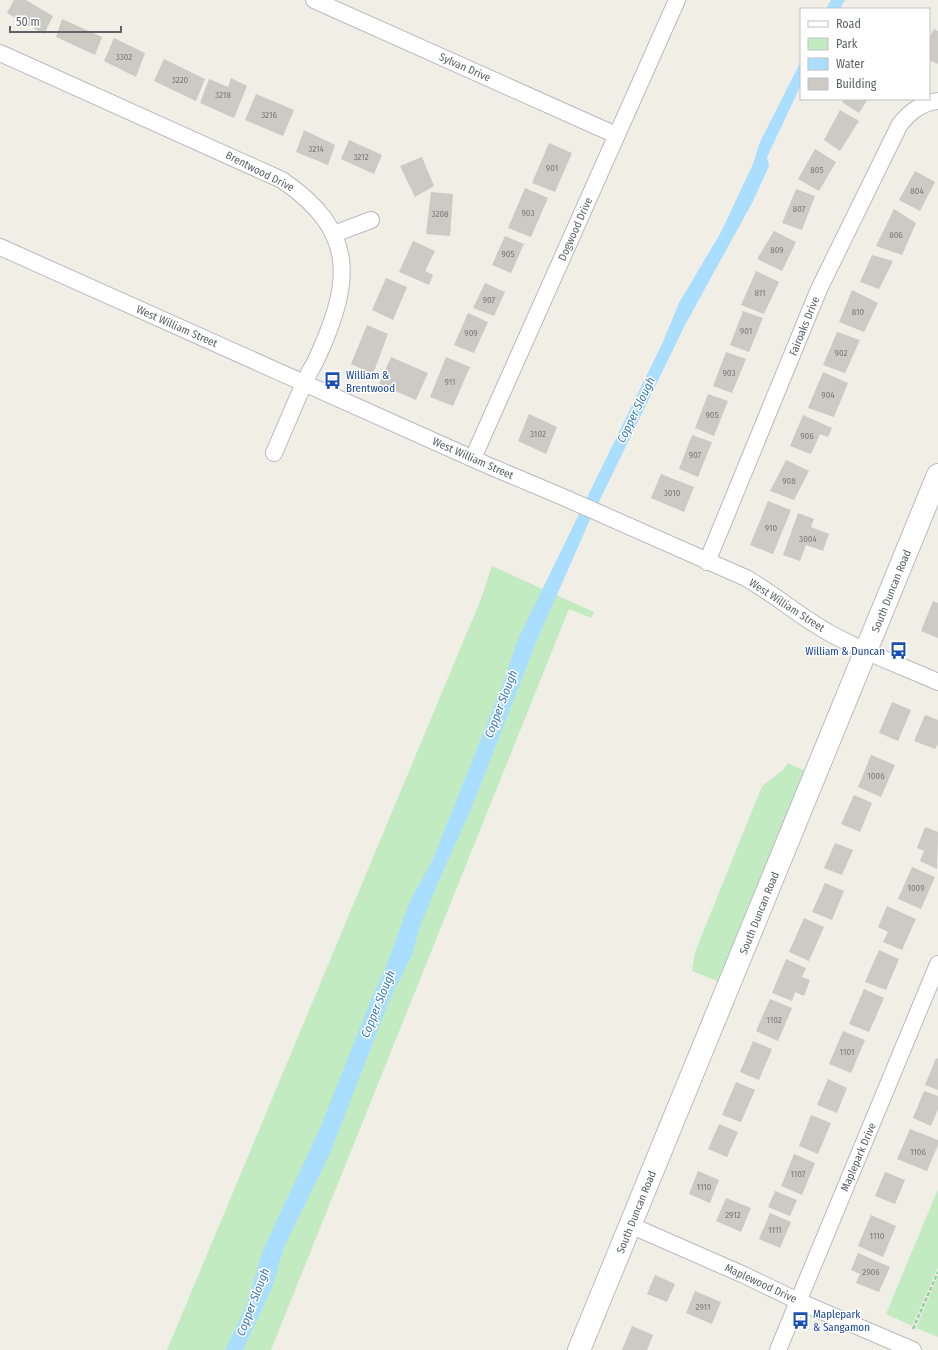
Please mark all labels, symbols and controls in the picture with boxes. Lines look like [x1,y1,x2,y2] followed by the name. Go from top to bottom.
[10,8,121,34] scale bar
[800,8,930,100] legend
[16,15,40,29] text: 50 m
[836,17,861,31] text: Road
[836,37,858,51] text: Park
[437,50,492,85] street label: Sylvan Drive
[116,52,132,62] house number: 3302
[836,57,865,71] text: Water
[172,75,189,85] house number: 3220
[836,77,877,91] text: Building
[215,90,231,100] house number: 3218
[261,110,277,120] house number: 3216
[308,144,324,154] house number: 3214
[223,149,296,194] street label: Brentwood Drive
[353,152,369,162] house number: 3212
[546,163,558,173] house number: 901
[810,165,824,175] house number: 805
[910,186,924,196] house number: 804
[556,196,595,263] street label: Dogwood Drive
[793,204,806,214] house number: 807
[521,208,535,218] house number: 903
[431,209,449,219] house number: 3208
[889,230,903,240] house number: 806
[770,245,784,255] house number: 809
[501,249,515,259] house number: 905
[754,288,766,298] house number: 811
[483,295,496,305] house number: 907
[787,295,822,358] street label: Fairoaks Drive
[134,303,220,350] street label: West William Street
[852,307,865,317] house number: 810
[740,326,752,336] house number: 901
[464,328,478,338] house number: 909
[835,348,847,358] house number: 902
[722,368,736,378] house number: 903
[346,369,395,395] place label: William & Brentwood
[323,371,343,391] bus stop icon: William & Brentwood
[614,375,658,445] water label: Copper Slough
[444,377,456,387] house number: 911
[821,390,835,400] house number: 904
[705,410,719,420] house number: 905
[530,429,546,439] house number: 3102
[800,431,814,441] house number: 906
[430,435,516,482] street label: West William Street
[689,450,702,460] house number: 907
[782,476,796,486] house number: 908
[664,488,681,498] house number: 3010
[765,523,778,533] house number: 910
[799,534,818,544] house number: 3004
[869,548,914,634] street label: South Duncan Road
[746,576,827,635] street label: West William Street
[888,641,908,661] bus stop icon: William & Duncan
[805,645,885,658] place label: William & Duncan
[482,668,520,740] water label: Copper Slough
[867,771,885,781] house number: 1006
[737,870,782,956] street label: South Duncan Road
[907,883,925,893] house number: 1009
[358,968,398,1040] water label: Copper Slough
[766,1015,782,1025] house number: 1102
[840,1047,854,1057] house number: 1101
[838,1121,879,1193] street label: Maplepark Drive
[910,1147,927,1157] house number: 1106
[614,1169,659,1255] street label: South Duncan Road
[790,1169,806,1179] house number: 1107
[697,1182,712,1192] house number: 1110
[725,1210,741,1220] house number: 2912
[768,1225,782,1235] house number: 1111
[870,1231,885,1241] house number: 1110
[723,1261,799,1306] street label: Maplewood Drive
[234,1266,272,1338] water label: Copper Slough
[862,1267,880,1277] house number: 2906
[695,1302,711,1312] house number: 2911
[813,1308,870,1334] place label: Maplepark & Sangamon
[790,1310,810,1330] bus stop icon: Maplepark & Sangamon

